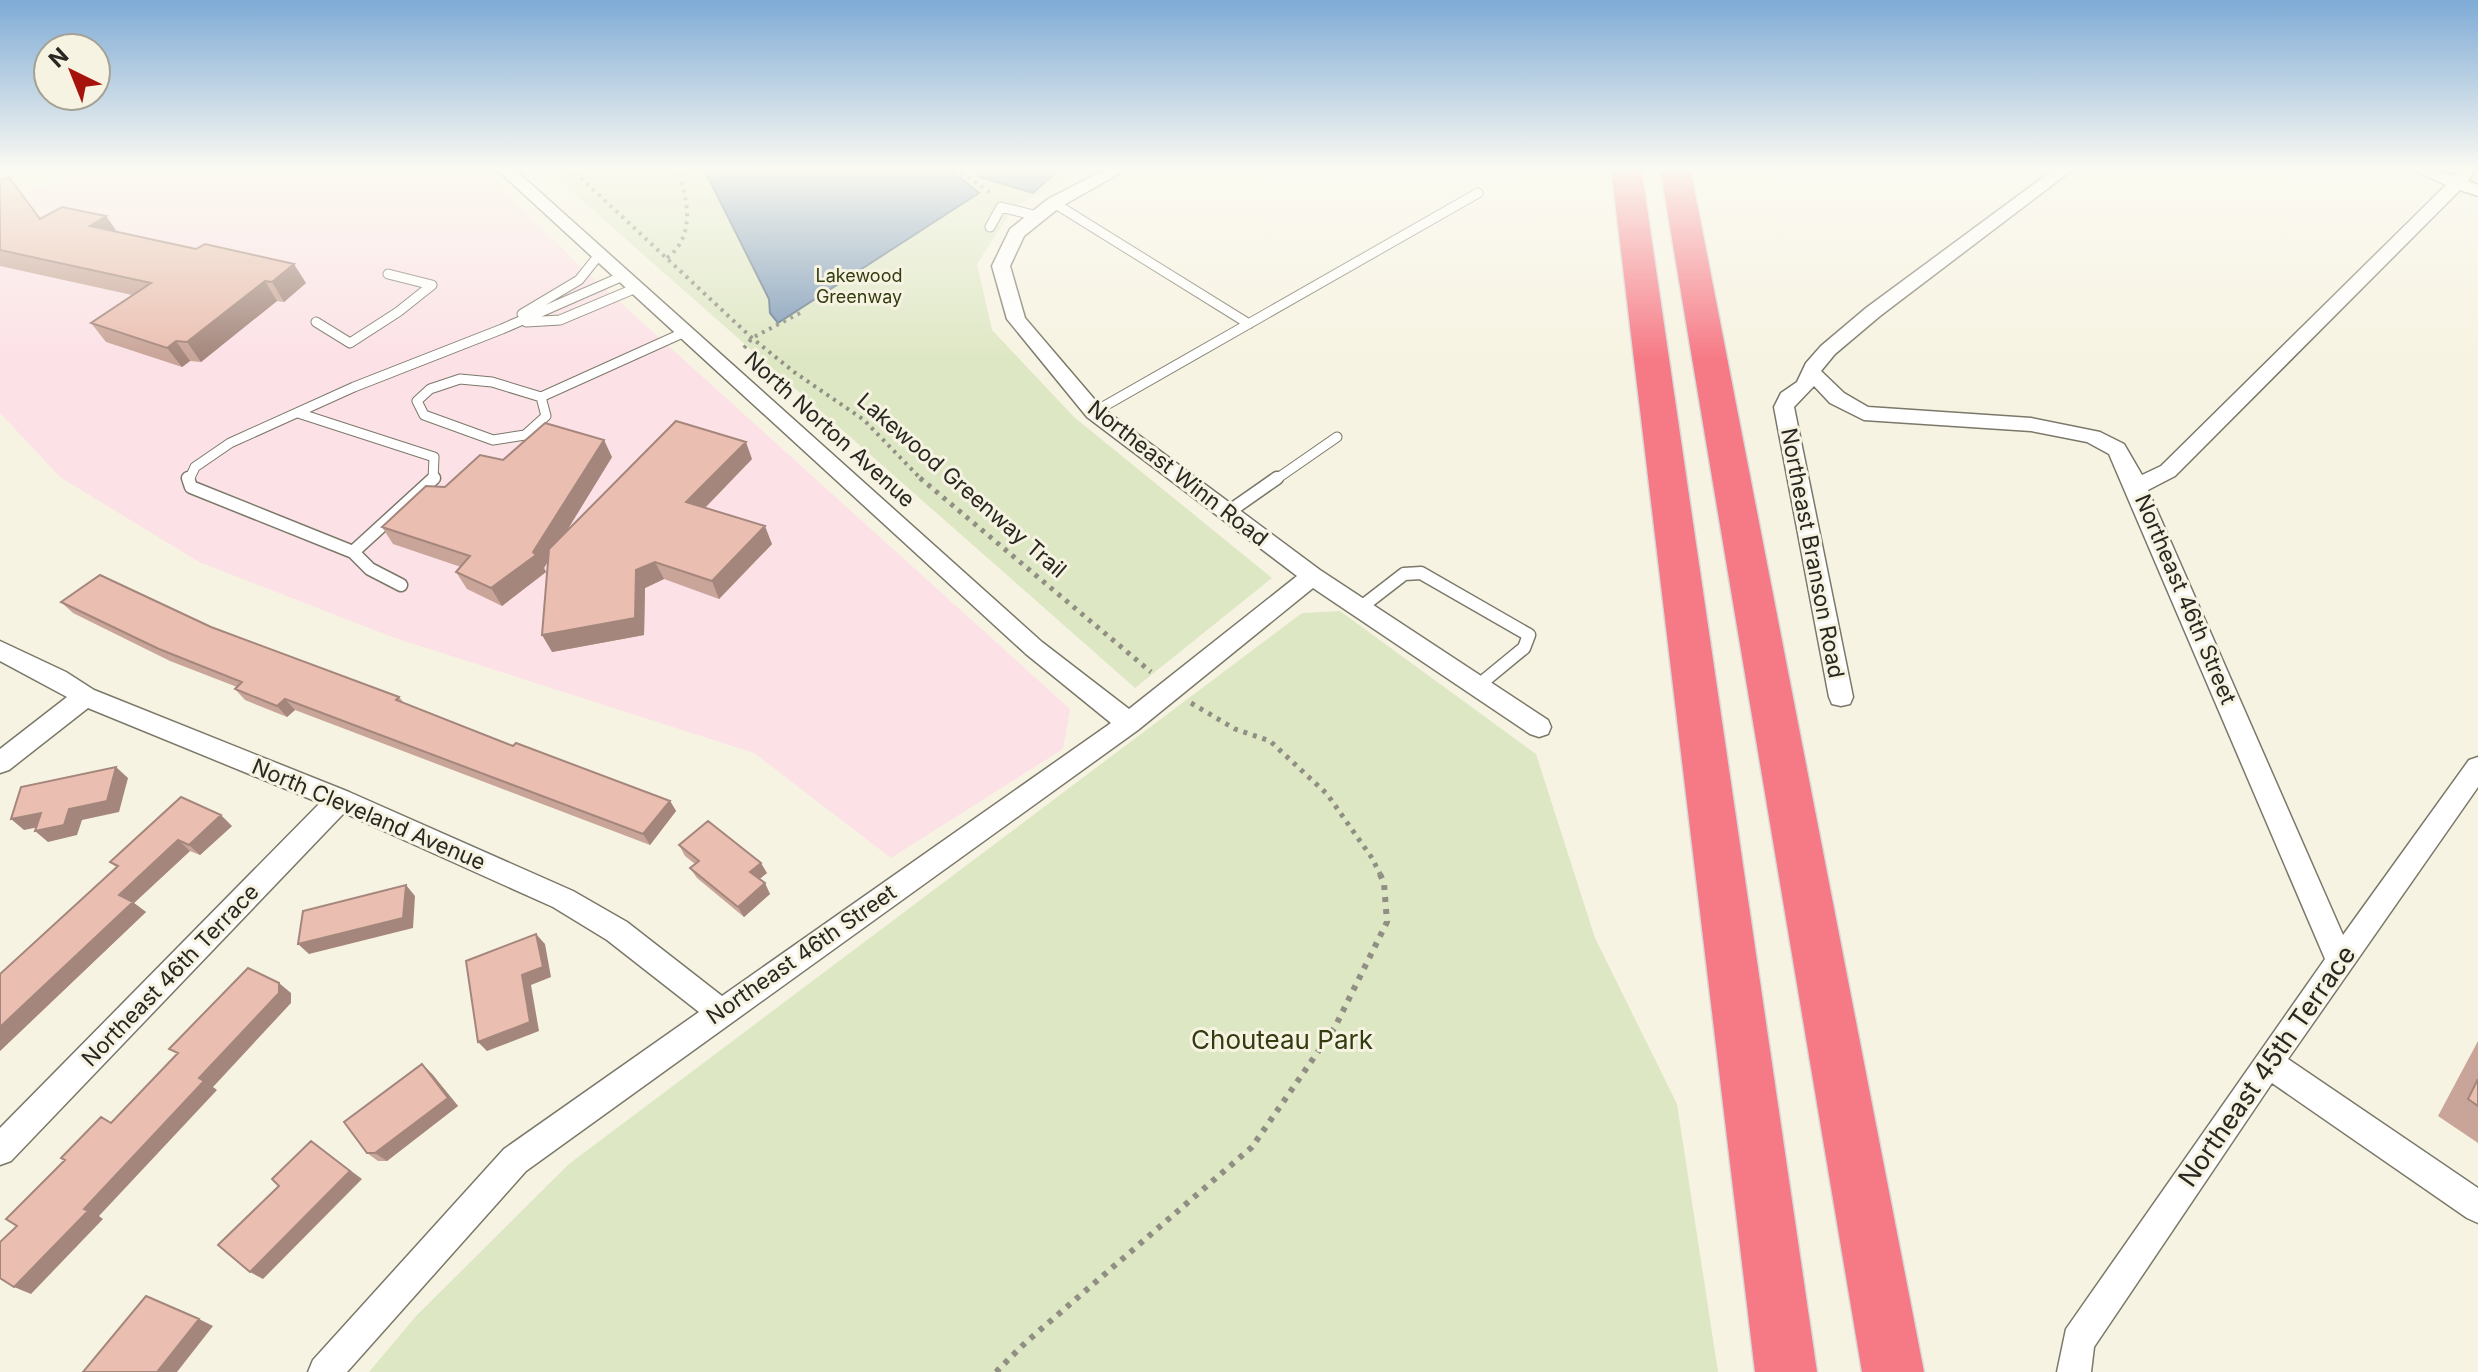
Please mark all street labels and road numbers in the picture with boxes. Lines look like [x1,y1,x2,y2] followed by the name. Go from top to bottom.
[740,346,920,512] street label: North Norton Avenue
[852,387,1072,583] street label: Lakewood Greenway Trail
[1083,395,1273,551] street label: Northeast Winn Road
[1776,426,1850,680] street label: Northeast Branson Road
[2130,490,2242,708] street label: Northeast 46th Street
[248,753,490,875] street label: North Cleveland Avenue
[76,878,264,1072] street label: Northeast 46th Terrace
[701,879,901,1029] street label: Northeast 46th Street
[2172,939,2362,1192] street label: Northeast 45th Terrace

